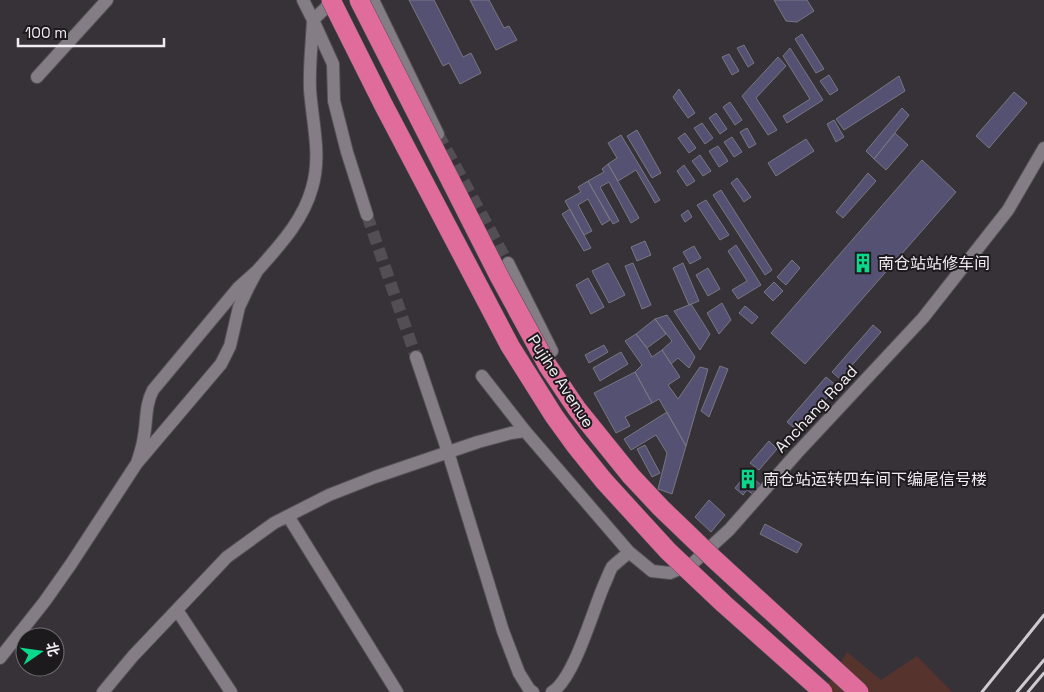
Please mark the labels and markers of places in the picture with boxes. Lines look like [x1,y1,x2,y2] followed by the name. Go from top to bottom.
[852,252,874,274] building icon: 南仓站站修车间
[878,253,990,274] place label: 南仓站站修车间
[737,468,759,490] building icon: 南仓站运转四车间下编尾信号楼
[763,469,987,490] place label: 南仓站运转四车间下编尾信号楼

